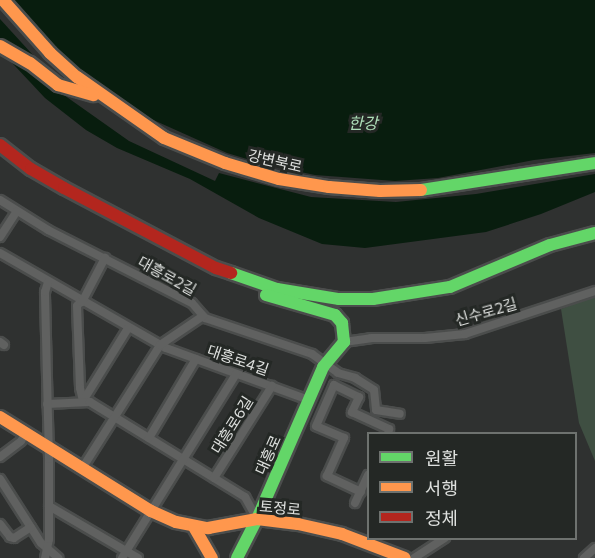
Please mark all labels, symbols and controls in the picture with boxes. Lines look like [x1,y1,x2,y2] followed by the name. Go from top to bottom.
[348,113,378,133] water label: 한강
[246,146,304,176] street label: 강변북로
[135,253,199,299] street label: 대흥로2길
[453,295,519,329] street label: 신수로2길
[205,341,271,379] street label: 대흥로4길
[207,393,257,457] street label: 대흥로6길
[251,432,285,478] street label: 대흥로
[367,432,577,540] legend
[425,447,458,469] text: 원활
[425,477,458,499] text: 서행
[259,497,301,519] street label: 토정로
[425,507,458,529] text: 정체

